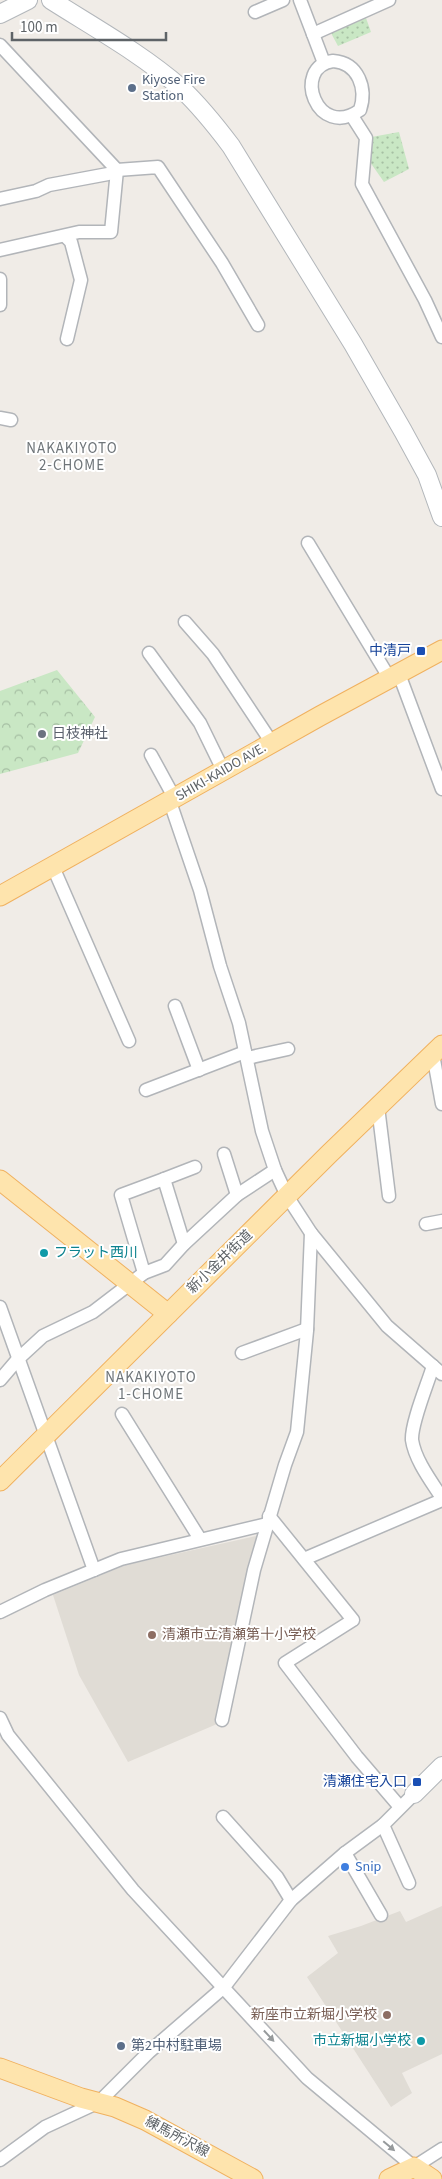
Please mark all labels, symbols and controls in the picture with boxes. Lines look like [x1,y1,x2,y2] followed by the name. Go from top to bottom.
[12,10,166,42] scale bar
[20,17,58,38] text: 100 m
[142,70,205,106] place label: Kiyose Fire Station
[126,82,138,94] marker: Kiyose Fire Station
[26,438,118,476] district label: NAKAKIYOTO 2-CHOME
[369,641,411,661] place label: 中清戸
[415,645,427,657] marker: 中清戸
[52,724,108,744] place label: 日枝神社
[36,728,48,740] marker: 日枝神社
[172,738,270,806] street label: SHIKI-KAIDO AVE.
[183,1226,257,1298] street label: 新小金井街道
[54,1243,138,1263] place label: フラット西川
[38,1247,50,1259] marker: フラット西川
[105,1367,197,1405] district label: NAKAKIYOTO 1-CHOME
[162,1625,316,1645] place label: 清瀬市立清瀬第十小学校
[146,1629,158,1641] marker: 清瀬市立清瀬第十小学校
[323,1772,407,1792] place label: 清瀬住宅入口
[411,1776,423,1788] marker: 清瀬住宅入口
[355,1857,382,1877] place label: Snip
[339,1861,351,1873] marker: Snip
[251,2005,377,2025] place label: 新座市立新堀小学校
[381,2009,393,2021] marker: 新座市立新堀小学校
[263,2030,275,2042] one-way arrow
[313,2031,411,2051] place label: 市立新堀小学校
[415,2035,427,2047] marker: 市立新堀小学校
[131,2036,222,2056] place label: 第2中村駐車場
[115,2040,127,2052] marker: 第2中村駐車場
[141,2112,213,2162] street label: 練馬所沢線
[382,2140,395,2151] one-way arrow

